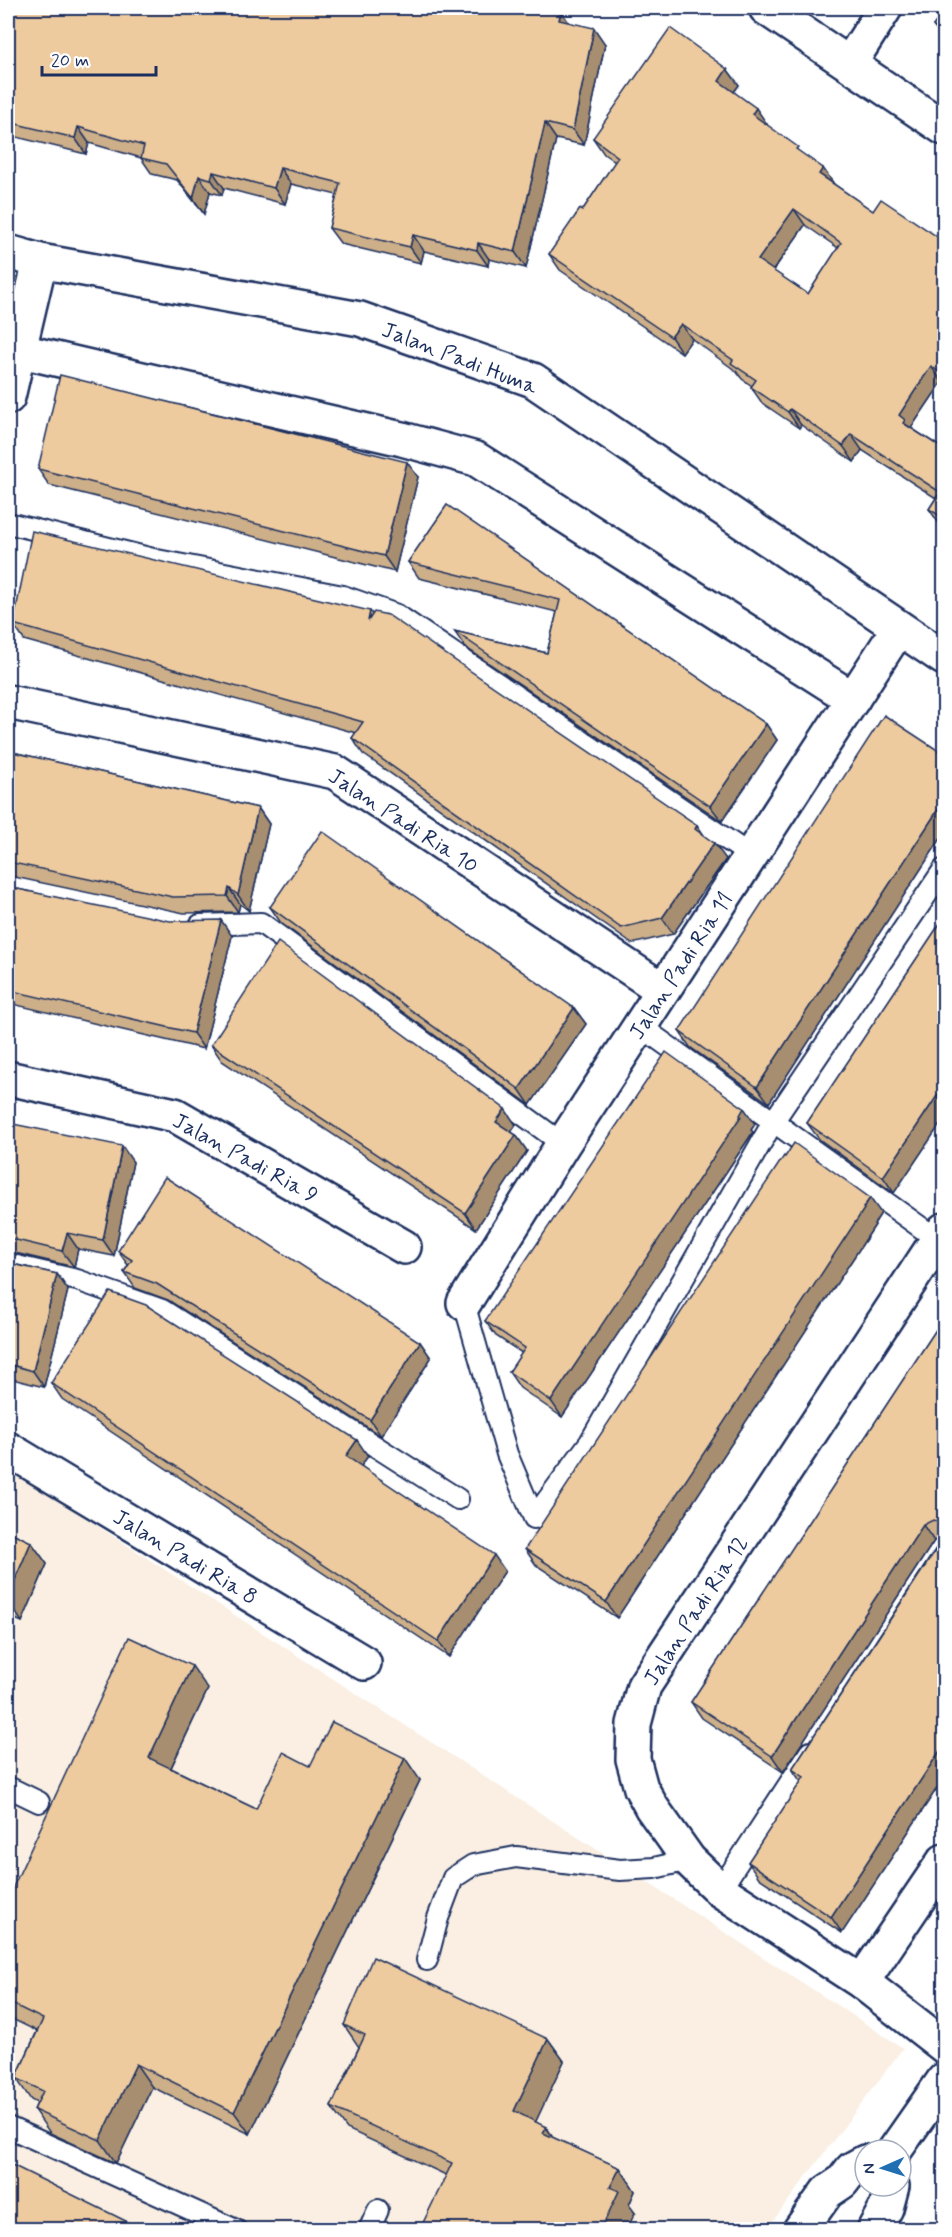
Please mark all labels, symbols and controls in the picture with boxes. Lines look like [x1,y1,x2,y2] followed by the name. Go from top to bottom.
[42,39,156,77] scale bar
[51,49,89,73] text: 20 m
[378,316,542,402] street label: Jalan Padi Huma
[323,763,483,881] street label: Jalan Padi Ria 10
[624,887,740,1045] street label: Jalan Padi Ria 11
[167,1107,323,1210] street label: Jalan Padi Ria 9
[108,1504,262,1612] street label: Jalan Padi Ria 8
[638,1531,755,1691] street label: Jalan Padi Ria 12
[853,2138,913,2198] north arrow
[859,2163,880,2175] text: N

